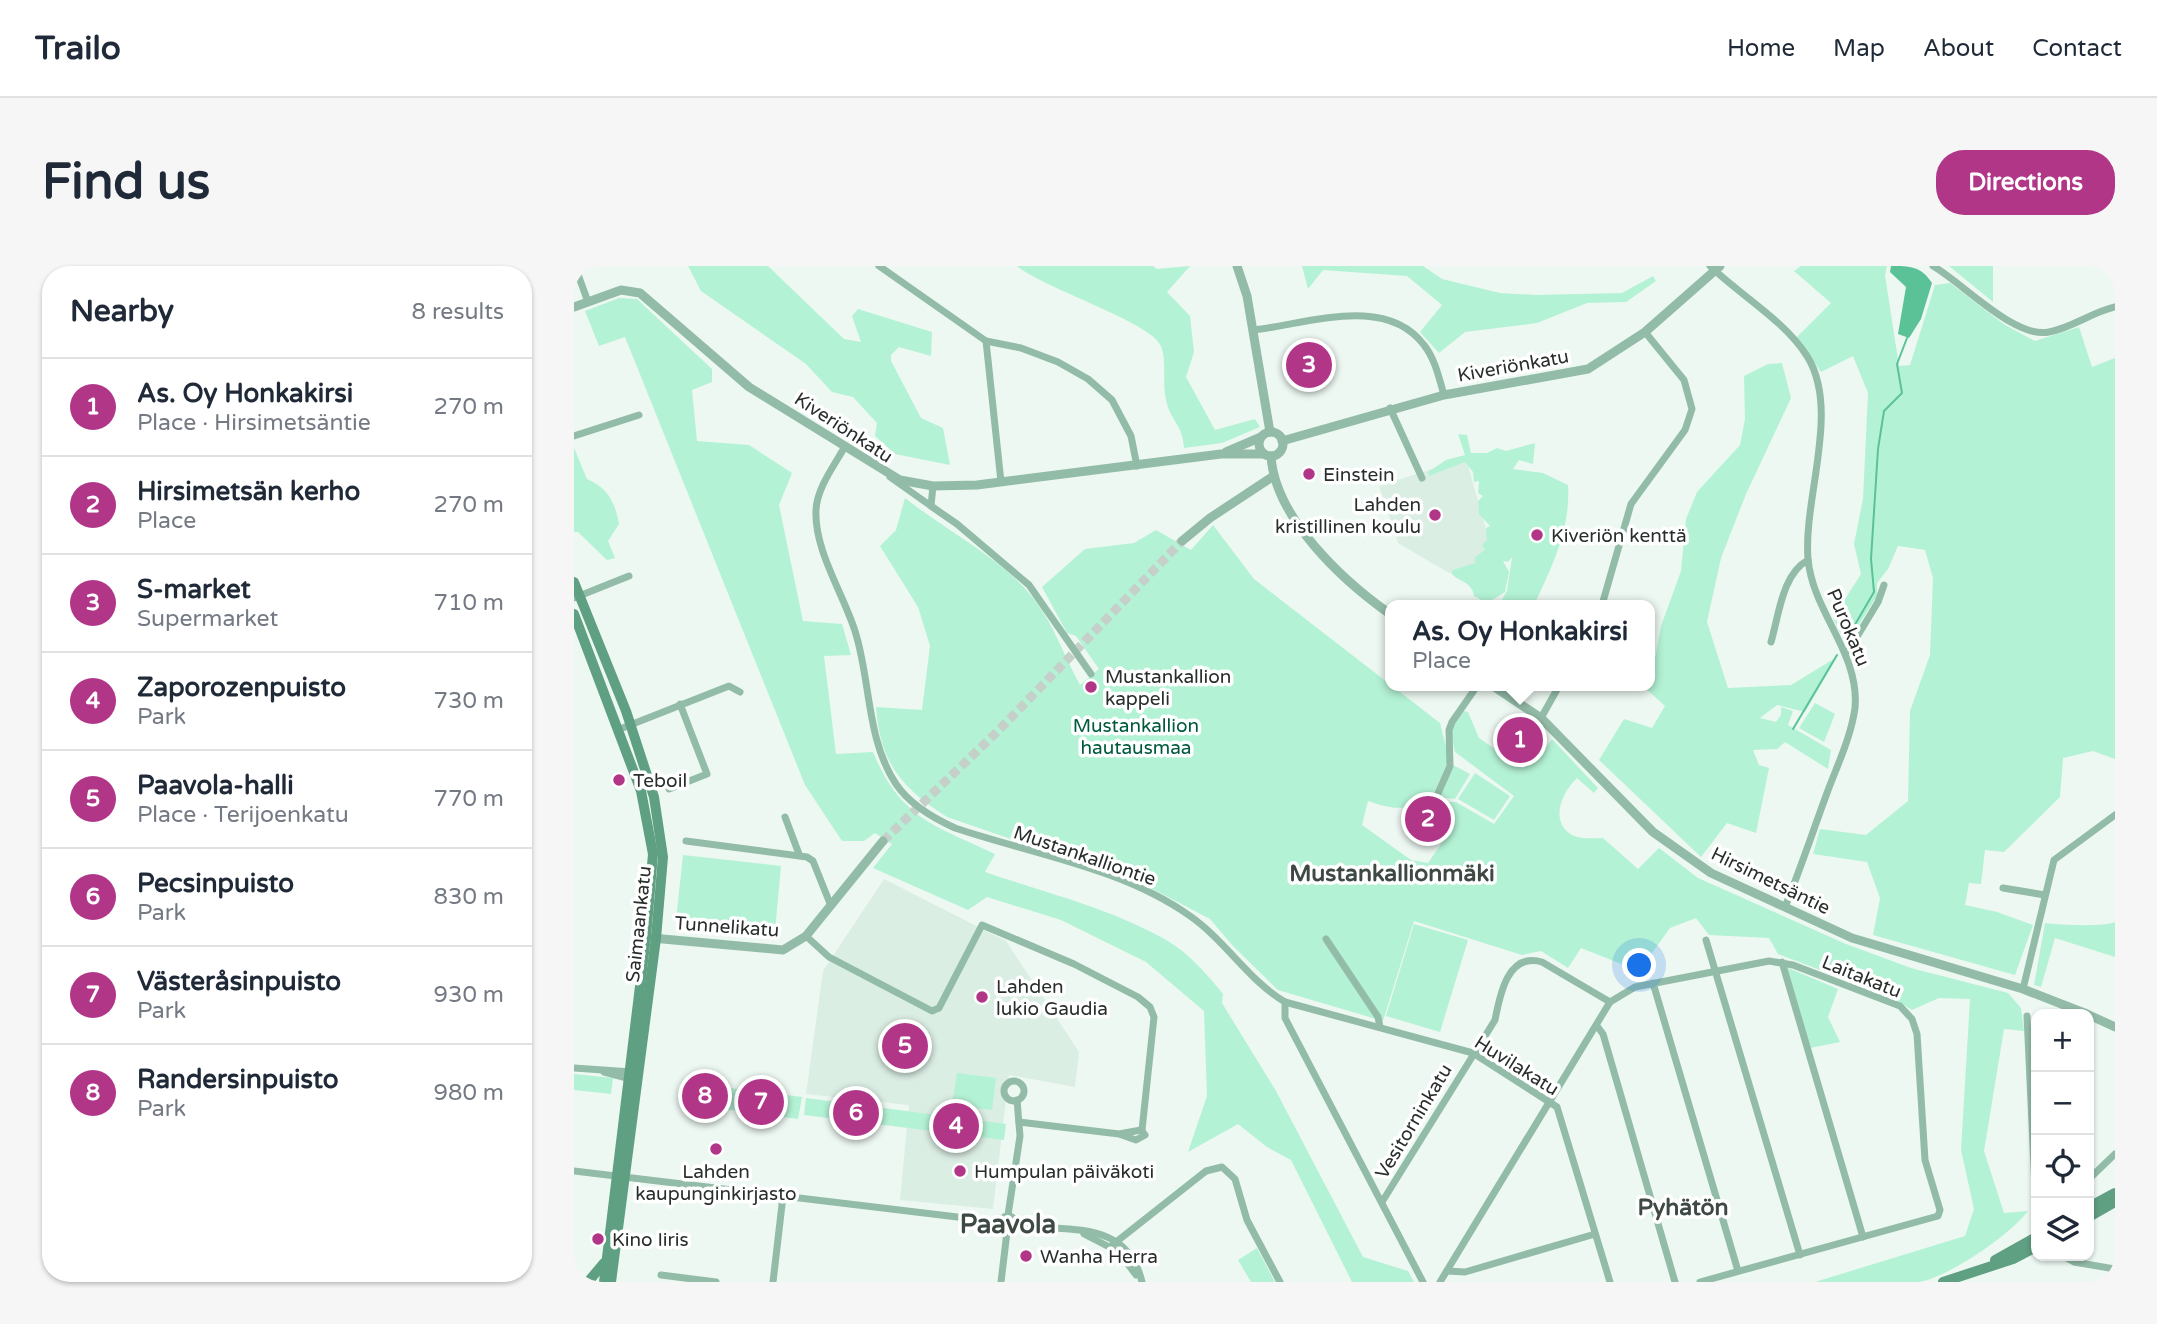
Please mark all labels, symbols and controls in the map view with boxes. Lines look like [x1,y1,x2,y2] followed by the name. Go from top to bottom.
[35,29,121,68] text: Trailo
[1727,34,1795,63] text: Home
[1833,34,1885,63] text: Map
[1923,34,1994,63] text: About
[2032,34,2122,63] text: Contact
[1936,150,2115,215] button: Directions
[42,153,210,212] text: Find us
[70,293,174,330] text: Nearby
[411,298,504,326] text: 8 results
[1286,339,1332,391] pin: 3
[1456,345,1571,387] street label: Kiveriönkatu
[137,378,353,409] text: As. Oy Honkakirsi
[790,388,897,468] street label: Kiveriönkatu
[86,393,100,421] text: 1
[434,393,504,421] text: 270 m
[137,409,371,437] text: Place · Hirsimetsäntie
[1323,464,1395,486] place label: Einstein
[1301,466,1317,482] marker: Einstein
[137,476,360,507] text: Hirsimetsän kerho
[86,491,100,519] text: 2
[434,491,504,519] text: 270 m
[1275,494,1421,538] place label: Lahden kristillinen koulu
[137,507,196,535] text: Place
[1427,507,1443,523] marker: Lahden kristillinen koulu
[1551,525,1687,547] place label: Kiveriön kenttä
[1529,527,1545,543] marker: Kiveriön kenttä
[137,574,251,605] text: S-market
[1822,585,1874,670] street label: Purokatu
[86,589,100,617] text: 3
[434,589,504,617] text: 710 m
[1385,600,1655,691] popup
[137,605,278,633] text: Supermarket
[1412,616,1628,647] text: As. Oy Honkakirsi
[1412,647,1471,675] text: Place
[1105,666,1231,710] place label: Mustankallion kappeli
[137,672,346,703] text: Zaporozenpuisto
[1083,679,1099,695] marker: Mustankallion kappeli
[86,687,100,715] text: 4
[434,687,504,715] text: 730 m
[137,703,186,731] text: Park
[1497,714,1543,766] pin: 1
[1073,715,1199,759] park label: Mustankallion hautausmaa
[137,770,294,801] text: Paavola-halli
[633,770,687,792] place label: Teboil
[611,772,627,788] marker: Teboil
[86,785,100,813] text: 5
[434,785,504,813] text: 770 m
[1405,793,1451,845] pin: 2
[137,801,349,829] text: Place · Terijoenkatu
[1011,821,1159,891] street label: Mustankalliontie
[1708,843,1834,919] street label: Hirsimetsäntie
[1289,860,1495,888] district label: Mustankallionmäki
[622,865,656,983] street label: Saimaankatu
[137,868,294,899] text: Pecsinpuisto
[86,883,100,911] text: 6
[434,883,504,911] text: 830 m
[137,899,186,927] text: Park
[674,912,780,942] street label: Tunnelikatu
[1622,948,1656,982] your location
[1819,951,1905,1003] street label: Laitakatu
[137,966,341,997] text: Västeråsinpuisto
[996,976,1108,1020] place label: Lahden lukio Gaudia
[86,981,100,1009] text: 7
[434,981,504,1009] text: 930 m
[974,989,990,1005] marker: Lahden lukio Gaudia
[137,997,186,1025] text: Park
[2031,1009,2094,1261] map controls
[2031,1009,2094,1072] button: +
[882,1020,928,1072] pin: 5
[1470,1031,1563,1100] street label: Huvilakatu
[1371,1060,1457,1183] street label: Vesitorninkatu
[137,1064,338,1095] text: Randersinpuisto
[682,1070,728,1122] pin: 8
[2031,1072,2094,1135] button: −
[738,1076,784,1128] pin: 7
[86,1079,100,1107] text: 8
[434,1079,504,1107] text: 980 m
[833,1087,879,1139] pin: 6
[137,1095,186,1123] text: Park
[933,1100,979,1152] pin: 4
[2031,1135,2094,1198] button: locate
[708,1141,724,1157] marker: Lahden kaupunginkirjasto
[635,1161,797,1205] place label: Lahden kaupunginkirjasto
[974,1161,1154,1183] place label: Humpulan päiväkoti
[952,1163,968,1179] marker: Humpulan päiväkoti
[1637,1194,1729,1222] district label: Pyhätön
[2031,1198,2094,1261] button: layers
[960,1209,1056,1240] district label: Paavola
[612,1229,689,1251] place label: Kino Iiris
[590,1231,606,1247] marker: Kino Iiris
[1040,1246,1158,1268] place label: Wanha Herra
[1018,1248,1034,1264] marker: Wanha Herra

